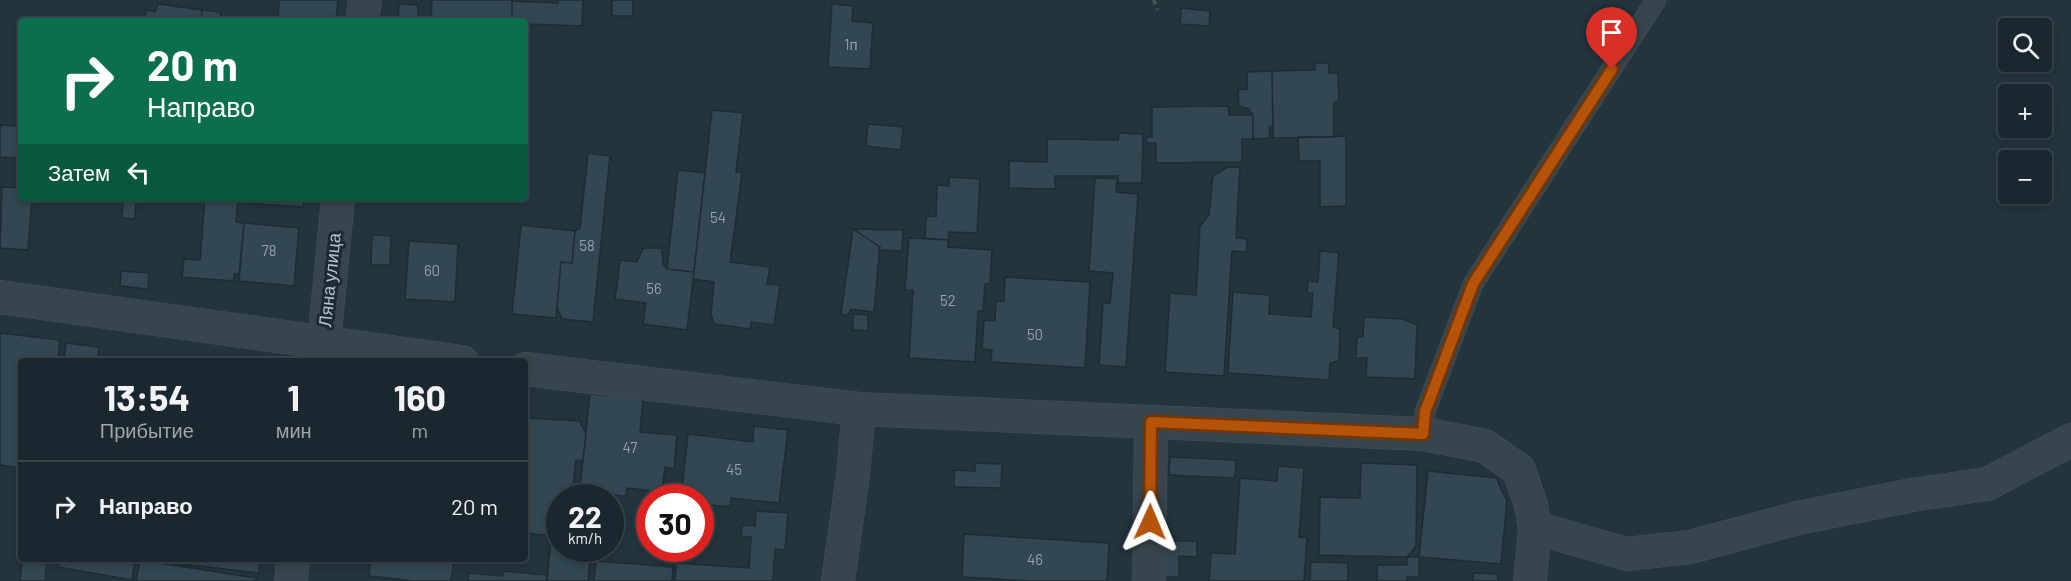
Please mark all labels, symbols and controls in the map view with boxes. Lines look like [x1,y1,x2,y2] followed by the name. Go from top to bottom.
[1586,7,1637,69] pin
[1595,16,1628,49] icon: arrive
[1998,18,2052,204] map controls
[1998,18,2052,72] button: search
[844,35,858,53] house number: 1п
[147,39,238,89] text: 20 m
[48,42,126,120] icon: right
[1998,84,2052,138] button: +
[147,90,255,122] text: Направо
[1998,150,2052,204] button: −
[122,156,155,189] icon: left
[48,159,110,185] text: Затем
[710,208,726,226] house number: 54
[313,231,345,328] street label: Ляна улица
[579,236,595,254] house number: 58
[262,241,276,259] house number: 78
[424,261,440,279] house number: 60
[646,279,662,297] house number: 56
[940,291,956,309] house number: 52
[1027,325,1043,343] house number: 50
[104,375,190,418] text: 13:54
[287,375,300,418] text: 1
[394,375,446,418] text: 160
[100,418,194,442] text: Прибытие
[276,418,312,442] text: мин
[412,418,428,442] text: m
[623,438,637,456] house number: 47
[726,460,742,478] house number: 45
[636,484,714,562] speed limit sign: 30
[48,490,81,523] icon: right
[1118,490,1182,554] position arrow
[99,492,193,518] text: Направо
[451,493,498,519] text: 20 m
[568,498,602,534] text: 22
[568,529,602,547] text: km/h
[1027,550,1043,568] house number: 46

